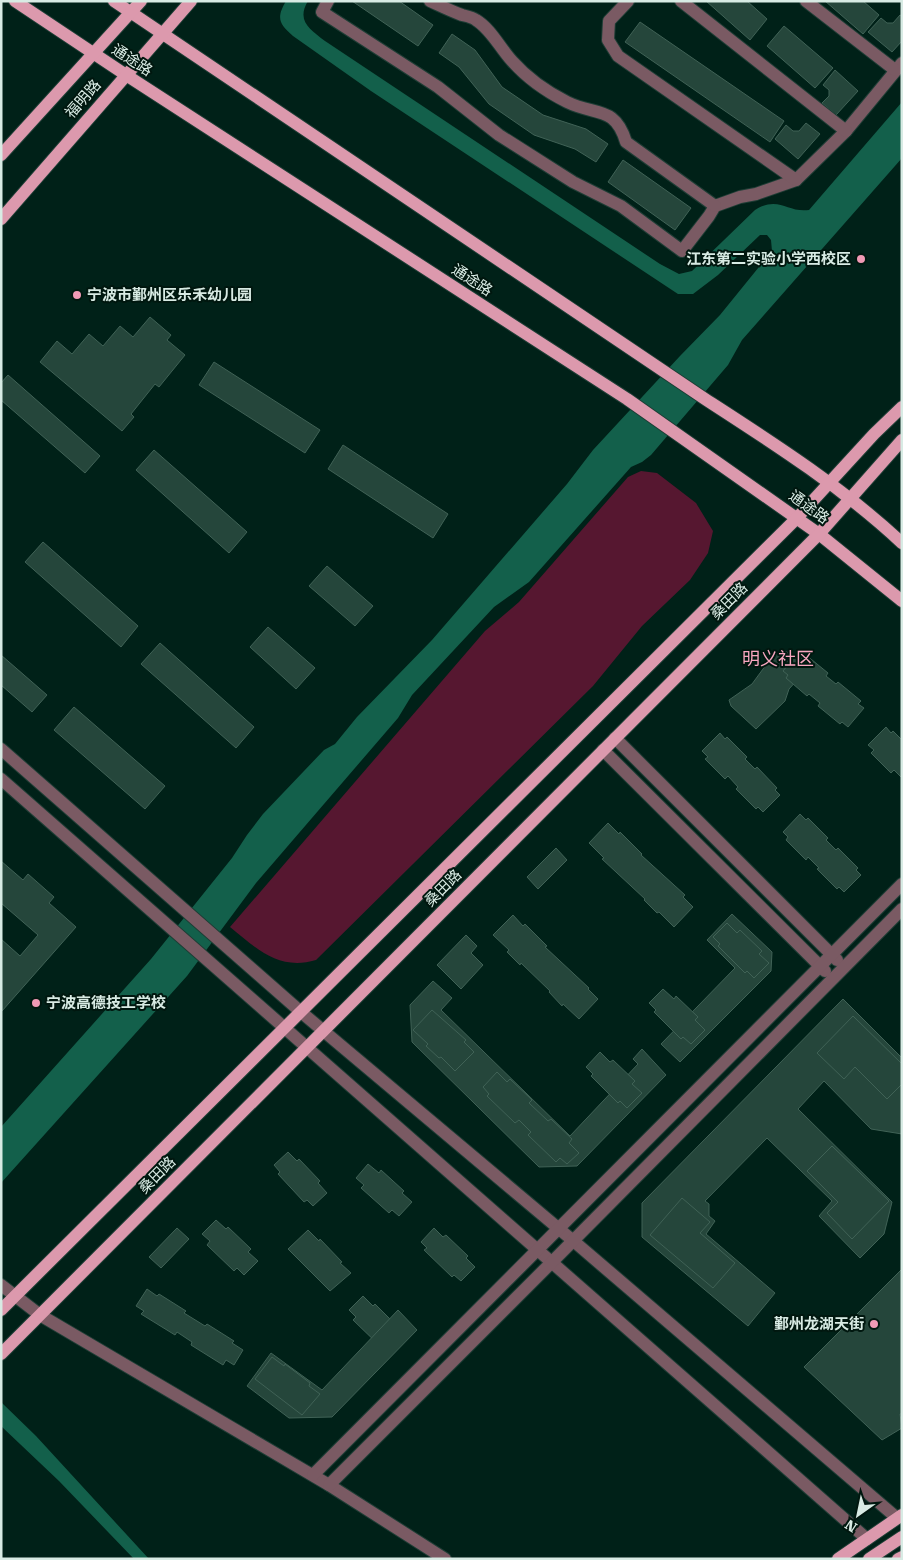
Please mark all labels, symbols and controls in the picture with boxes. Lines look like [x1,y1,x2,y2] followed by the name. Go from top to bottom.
[108,40,156,80] street label: 通途路
[61,76,105,122] street label: 福明路
[686,250,851,268] place label: 江东第二实验小学西校区
[855,253,867,265] marker: 江东第二实验小学西校区
[448,260,496,300] street label: 通途路
[87,286,252,304] place label: 宁波市鄞州区乐禾幼儿园
[71,289,83,301] marker: 宁波市鄞州区乐禾幼儿园
[786,486,832,528] street label: 通途路
[707,579,751,623] street label: 桑田路
[742,648,814,669] district label: 明义社区
[421,866,465,910] street label: 桑田路
[46,994,166,1012] place label: 宁波高德技工学校
[30,997,42,1009] marker: 宁波高德技工学校
[135,1153,179,1197] street label: 桑田路
[774,1315,864,1333] place label: 鄞州龙湖天街
[868,1318,880,1330] marker: 鄞州龙湖天街
[833,1490,883,1540] north arrow
[842,1516,860,1536] text: N

